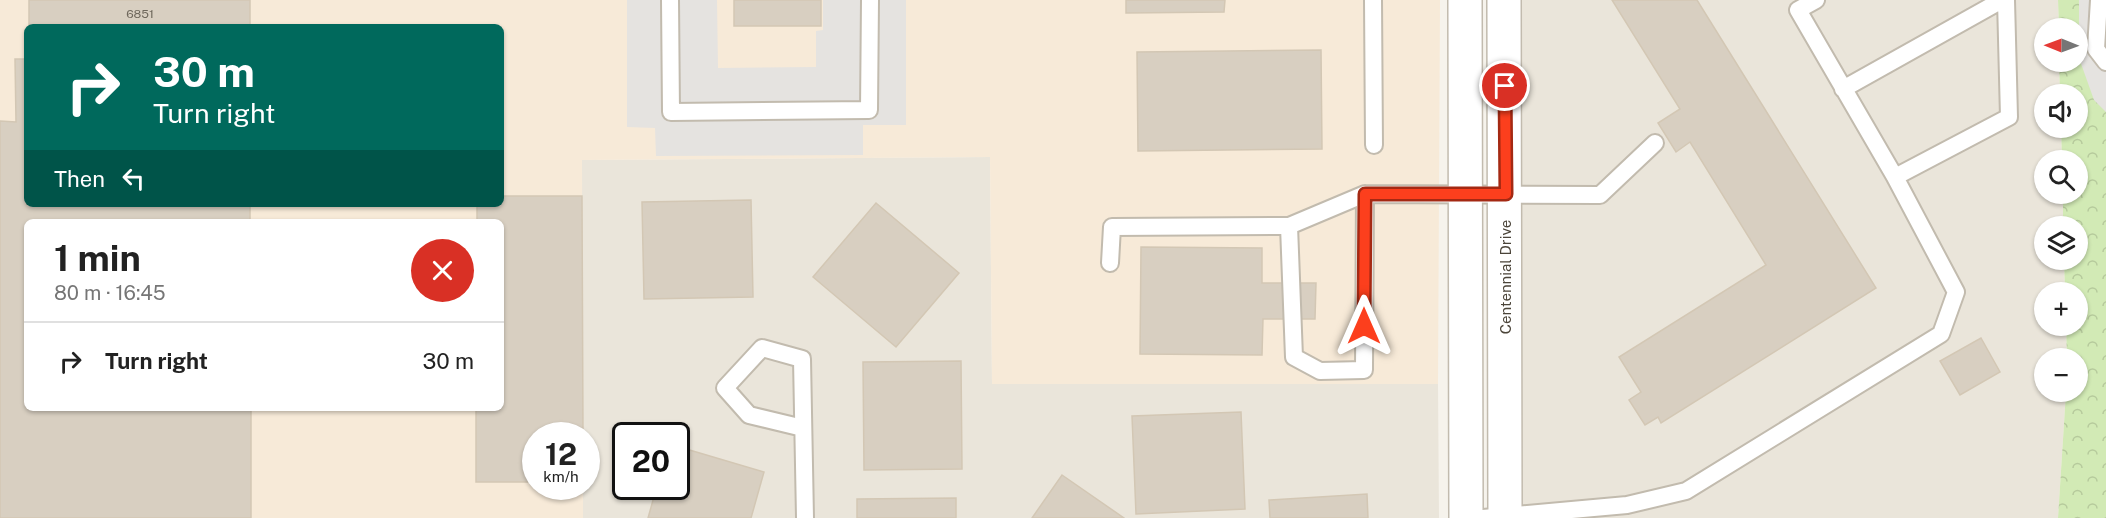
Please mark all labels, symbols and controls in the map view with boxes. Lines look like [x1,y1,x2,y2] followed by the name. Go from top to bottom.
[126,7,154,21] house number: 6851
[2034,18,2088,72] north arrow
[2034,18,2088,402] map controls
[153,47,255,96] text: 30 m
[54,48,132,126] icon: right
[1479,60,1530,111] pin
[1488,69,1521,102] icon: arrive
[2034,84,2088,138] button: sound
[153,97,276,129] text: Turn right
[2034,150,2088,204] button: search
[117,162,150,195] icon: left
[54,166,105,192] text: Then
[2034,216,2088,270] button: layers
[1497,220,1514,334] street label: Centennial Drive
[54,237,141,279] text: 1 min
[411,239,474,302] button: close
[54,281,166,305] text: 80 m · 16:45
[2034,282,2088,336] button: +
[1332,294,1396,358] position arrow
[54,345,87,378] icon: right
[105,348,208,374] text: Turn right
[422,348,474,374] text: 30 m
[2034,348,2088,402] button: −
[612,422,690,500] speed limit sign: 20
[545,436,577,472] text: 12
[543,468,579,485] text: km/h

